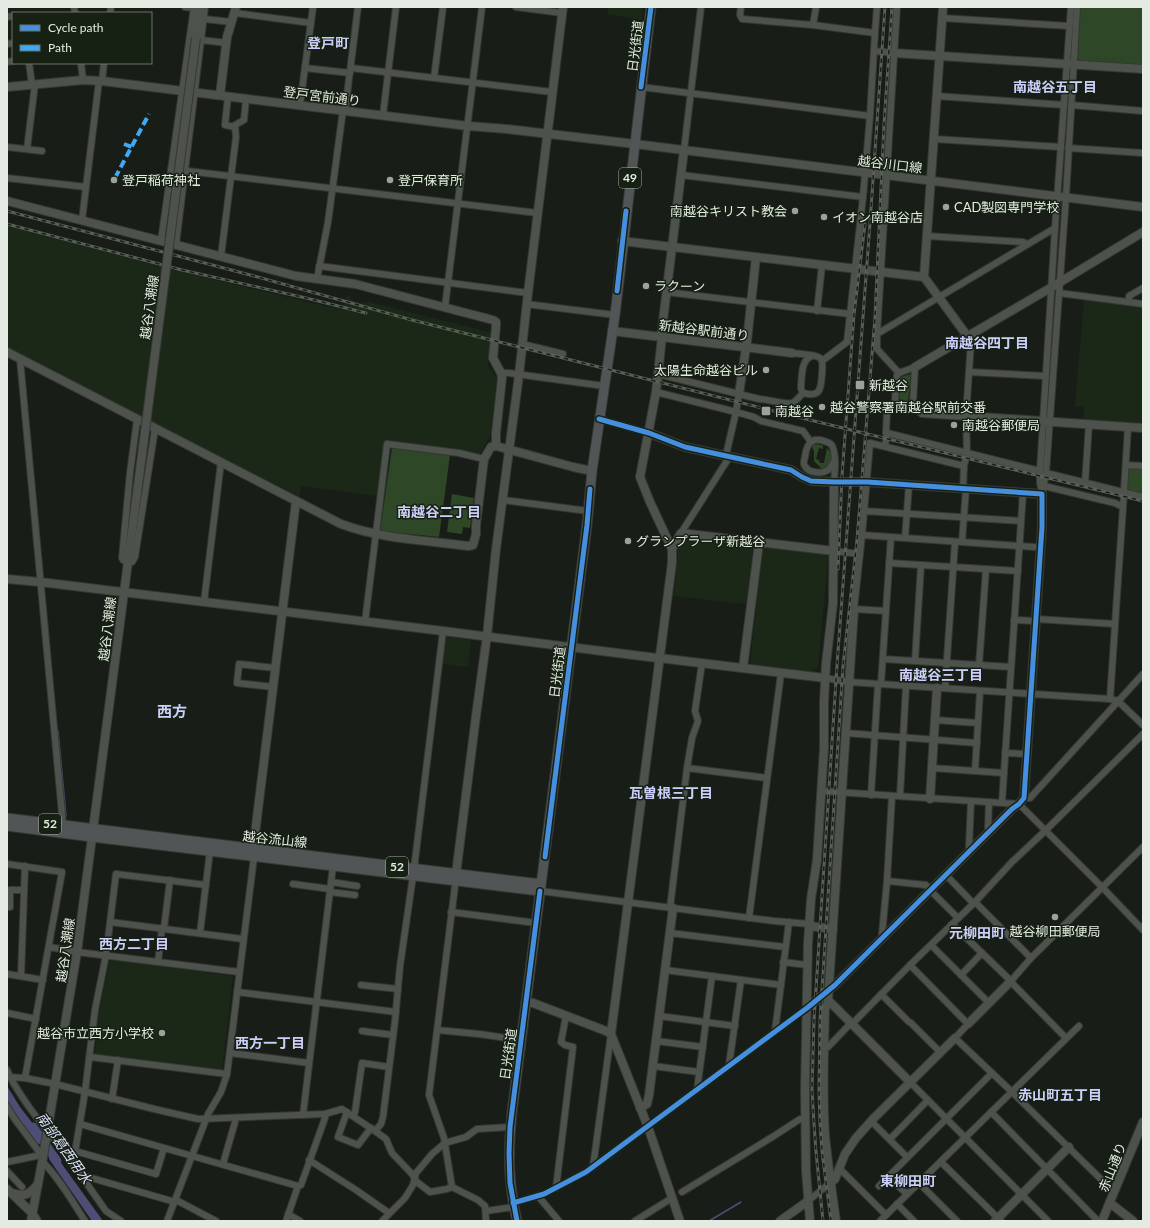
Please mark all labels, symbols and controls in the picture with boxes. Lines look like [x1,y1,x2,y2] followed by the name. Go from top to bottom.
[12,12,152,64] legend
[624,19,646,73] street label: 日光街道
[48,20,103,35] text: Cycle path
[307,34,349,51] district label: 登戸町
[48,40,72,55] text: Path
[1013,78,1097,95] district label: 南越谷五丁目
[282,83,362,109] street label: 登戸宮前通り
[857,152,923,176] street label: 越谷川口線
[619,168,641,188] road number: 49
[122,172,200,188] place label: 登戸稲荷神社
[398,172,463,188] place label: 登戸保育所
[109,175,119,185] marker: 登戸稲荷神社
[385,175,395,185] marker: 登戸保育所
[954,199,1059,215] place label: CAD製図専門学校
[941,202,951,212] marker: CAD製図専門学校
[670,203,787,219] place label: 南越谷キリスト教会
[790,206,800,216] marker: 南越谷キリスト教会
[832,209,923,225] place label: イオン南越谷店
[819,212,829,222] marker: イオン南越谷店
[137,274,161,340] street label: 越谷八潮線
[654,278,705,294] place label: ラクーン
[641,281,651,291] marker: ラクーン
[658,317,750,343] street label: 新越谷駅前通り
[945,334,1029,351] district label: 南越谷四丁目
[654,362,758,378] place label: 太陽生命越谷ビル
[761,365,771,375] marker: 太陽生命越谷ビル
[869,377,908,393] place label: 新越谷
[854,379,866,391] marker: 新越谷
[830,399,986,415] place label: 越谷警察署南越谷駅前交番
[817,402,827,412] marker: 越谷警察署南越谷駅前交番
[775,403,814,419] place label: 南越谷
[760,405,772,417] marker: 南越谷
[962,417,1040,433] place label: 南越谷郵便局
[949,420,959,430] marker: 南越谷郵便局
[397,503,481,520] district label: 南越谷二丁目
[636,533,765,549] place label: グランプラーザ新越谷
[623,536,633,546] marker: グランプラーザ新越谷
[95,596,119,662] street label: 越谷八潮線
[546,645,568,699] street label: 日光街道
[899,666,983,683] district label: 南越谷三丁目
[157,702,187,720] district label: 西方
[629,784,713,801] district label: 瓦曽根三丁目
[39,814,61,834] road number: 52
[242,828,308,850] street label: 越谷流山線
[386,857,408,877] road number: 52
[1050,912,1060,922] marker: 越谷柳田郵便局
[53,917,77,983] street label: 越谷八潮線
[1009,923,1101,939] place label: 越谷柳田郵便局
[949,924,1005,941] district label: 元柳田町
[99,935,169,952] district label: 西方二丁目
[37,1025,154,1041] place label: 越谷市立西方小学校
[496,1027,520,1081] street label: 日光街道
[157,1028,167,1038] marker: 越谷市立西方小学校
[235,1034,305,1051] district label: 西方一丁目
[1018,1086,1102,1103] district label: 赤山町五丁目
[33,1108,97,1189] water label: 南部葛西用水
[1095,1140,1129,1194] street label: 赤山通り
[880,1172,936,1189] district label: 東柳田町

